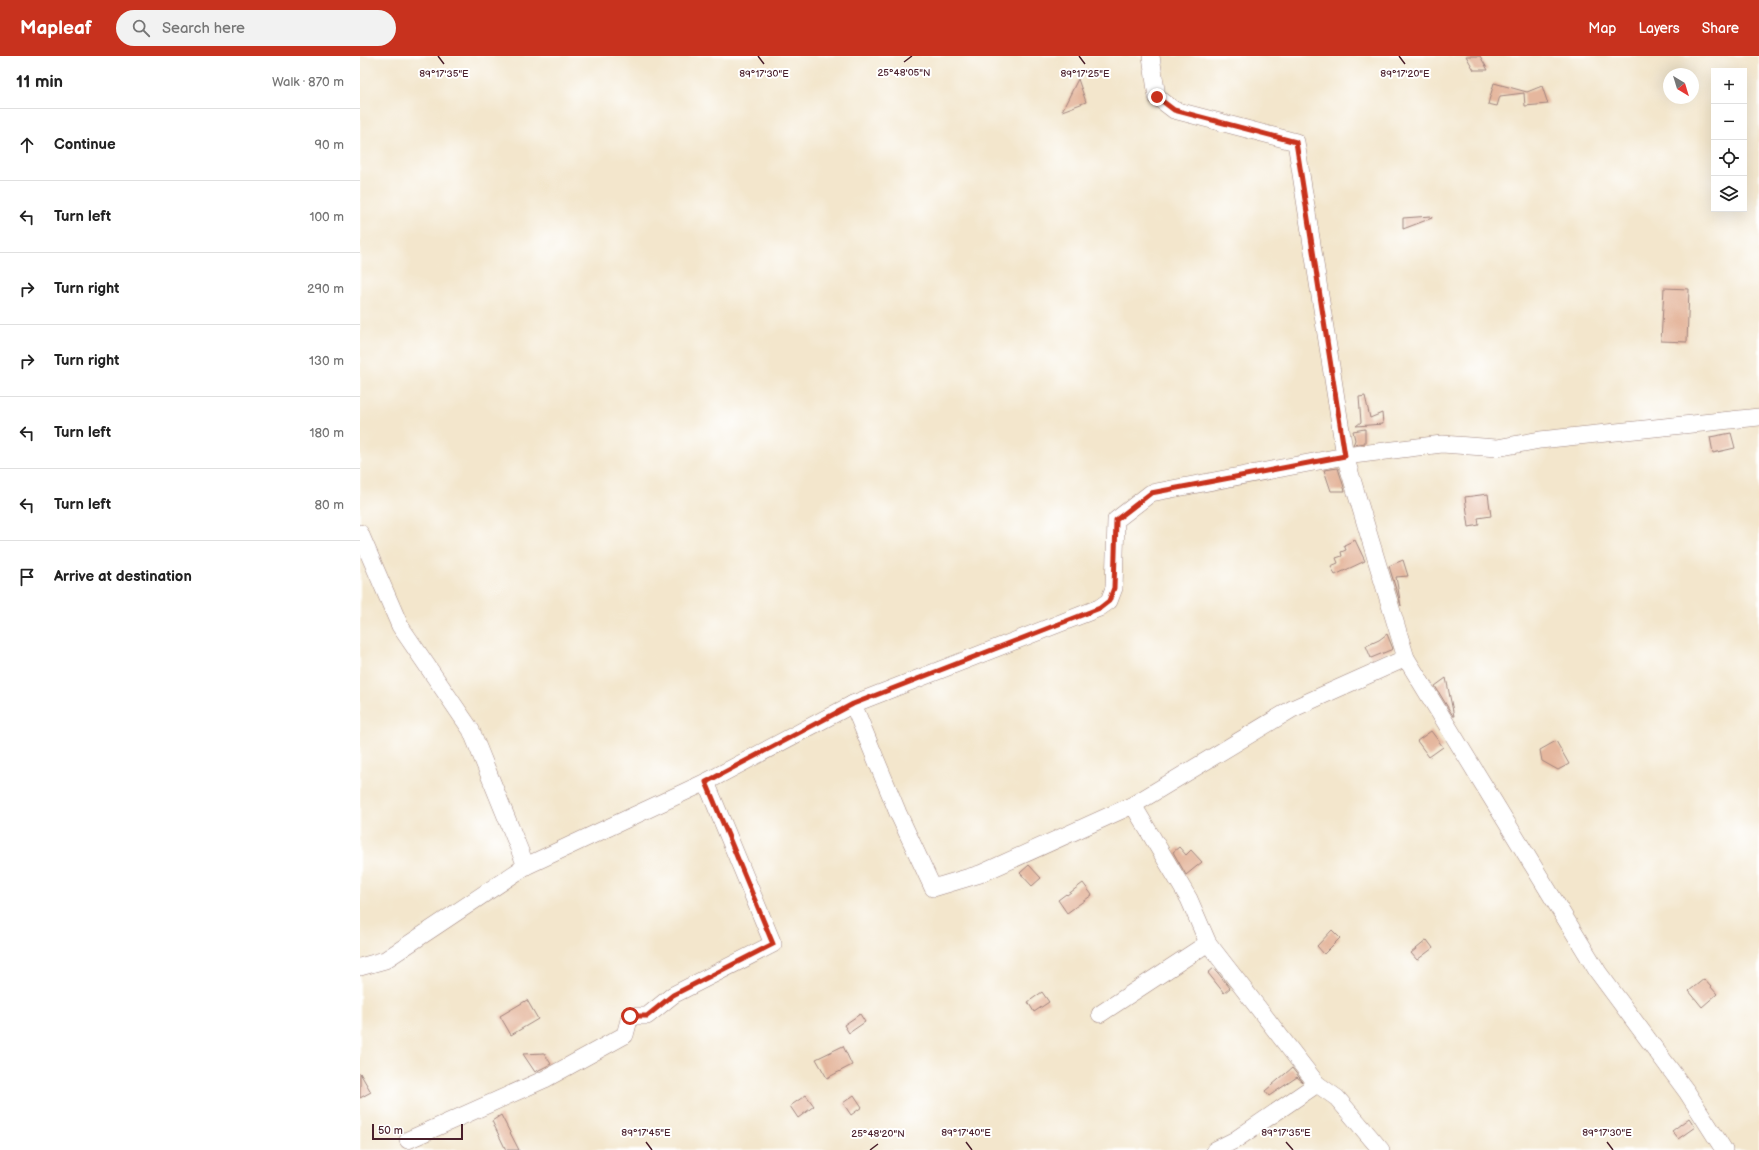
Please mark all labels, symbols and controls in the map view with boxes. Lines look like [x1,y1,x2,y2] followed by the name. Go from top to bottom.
[116,10,396,46] search box
[20,17,92,40] text: Mapleaf
[130,17,152,39] icon: search
[162,19,245,38] text: Search here
[1588,20,1616,37] text: Map
[1638,20,1680,37] text: Layers
[1702,20,1739,37] text: Share
[877,67,931,79] text: 25°48'05"N
[419,68,469,80] text: 89°17'35"E
[739,68,789,80] text: 89°17'30"E
[1060,68,1110,80] text: 89°17'25"E
[1380,68,1430,80] text: 89°17'20"E
[1663,68,1699,104] north arrow
[1711,68,1747,212] map controls
[1711,68,1747,104] button: +
[16,72,63,92] text: 11 min
[272,74,344,90] text: Walk · 870 m
[1148,88,1166,106] route end
[1711,104,1747,140] button: −
[16,134,38,156] icon: ahead
[54,135,116,154] text: Continue
[315,137,344,153] text: 90 m
[1711,140,1747,176] button: locate
[1711,176,1747,212] button: layers
[16,206,38,228] icon: left
[54,207,111,226] text: Turn left
[309,209,344,225] text: 100 m
[16,278,38,300] icon: right
[54,279,119,298] text: Turn right
[307,281,344,297] text: 290 m
[16,350,38,372] icon: right
[54,351,119,370] text: Turn right
[309,353,344,369] text: 130 m
[16,422,38,444] icon: left
[54,423,111,442] text: Turn left
[309,425,344,441] text: 180 m
[16,494,38,516] icon: left
[54,495,111,514] text: Turn left
[315,497,344,513] text: 80 m
[16,566,38,588] icon: arrive
[54,567,192,586] text: Arrive at destination
[621,1007,639,1025] route start
[372,1122,463,1141] scale bar
[378,1124,403,1137] text: 50 m
[621,1127,671,1139] text: 89°17'45"E
[941,1127,991,1139] text: 89°17'40"E
[1261,1127,1311,1139] text: 89°17'35"E
[1582,1127,1632,1139] text: 89°17'30"E
[851,1128,905,1140] text: 25°48'20"N

